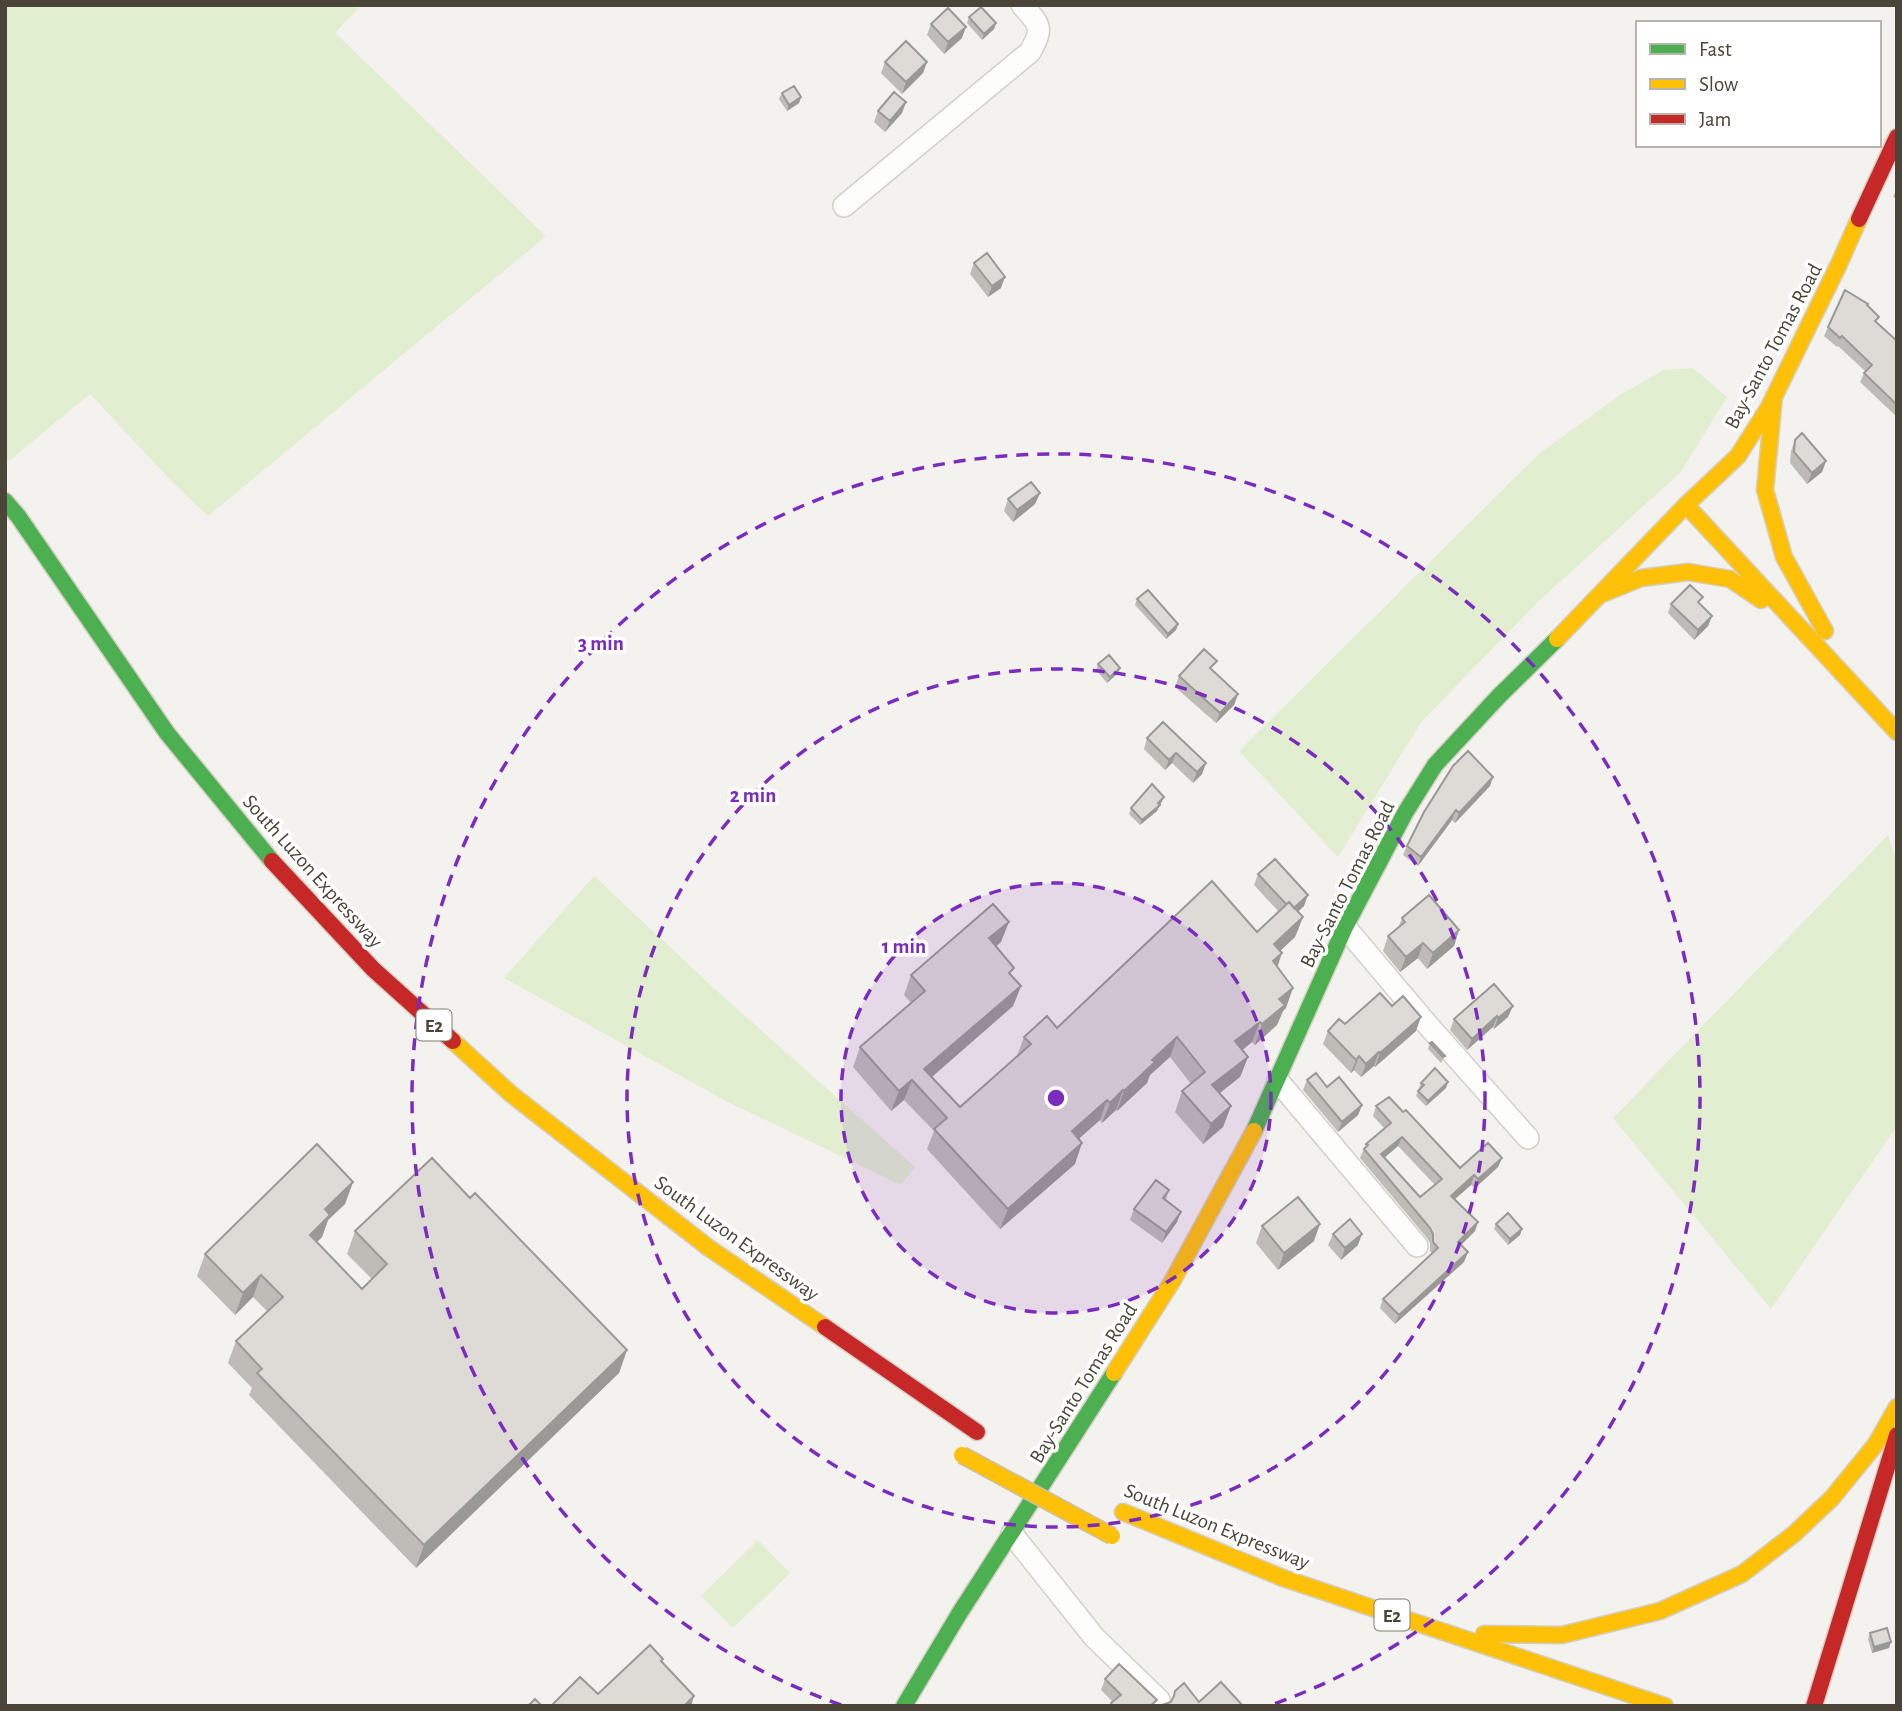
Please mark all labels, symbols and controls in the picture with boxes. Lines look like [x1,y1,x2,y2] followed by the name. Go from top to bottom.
[1636,21,1881,147] legend
[1699,39,1732,60] text: Fast
[1699,74,1738,95] text: Slow
[1699,109,1731,130] text: Jam
[1721,260,1826,432] street label: Bay-Santo Tomas Road
[578,633,624,654] text: 3 min
[730,785,776,806] text: 2 min
[239,791,387,952] street label: South Luzon Expressway
[1296,797,1399,971] street label: Bay-Santo Tomas Road
[882,936,926,957] text: 1 min
[416,1009,452,1040] road number: E2
[1044,1086,1068,1110] centre of rings
[651,1172,823,1305] street label: South Luzon Expressway
[1026,1300,1141,1467] street label: Bay-Santo Tomas Road
[1121,1480,1312,1573] street label: South Luzon Expressway
[1374,1600,1410,1630] road number: E2

